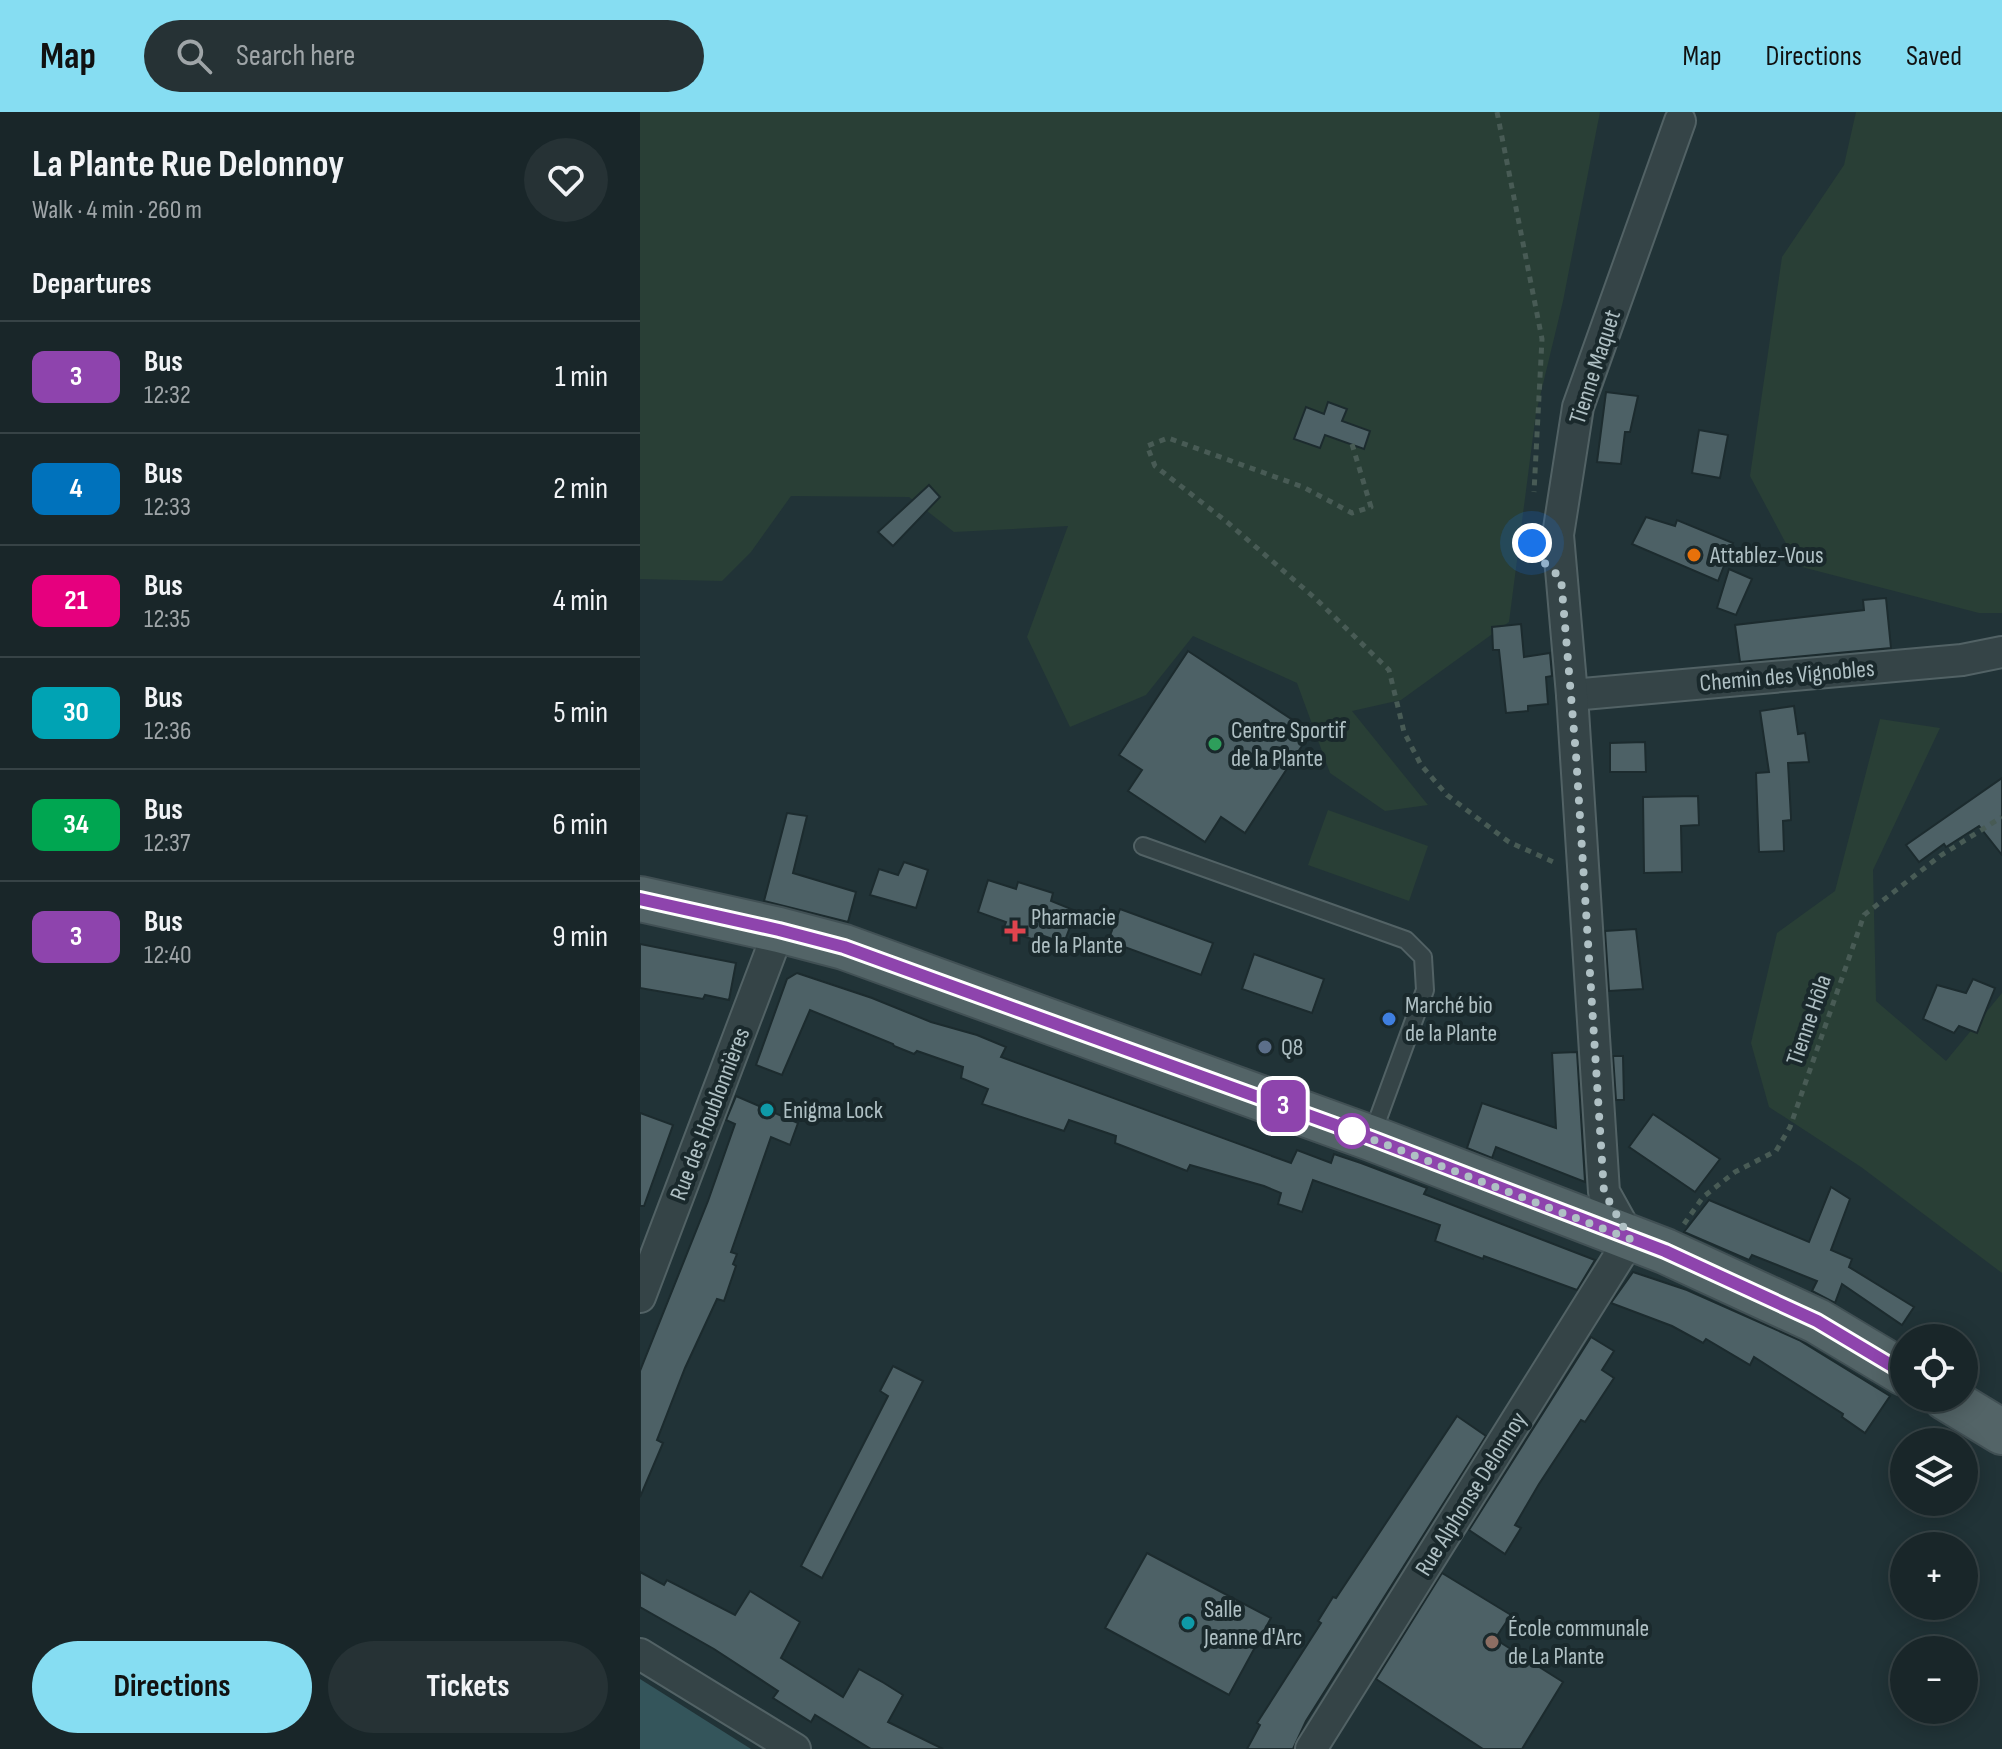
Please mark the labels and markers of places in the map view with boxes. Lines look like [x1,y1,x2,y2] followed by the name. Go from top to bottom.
[1709,541,1824,570] place label: Attablez-Vous
[1685,546,1703,564] marker: Attablez-Vous
[1231,716,1347,773] place label: Centre Sportif de la Plante
[1206,735,1224,753] marker: Centre Sportif de la Plante
[1031,903,1123,960] place label: Pharmacie de la Plante
[1006,922,1024,940] marker: Pharmacie de la Plante
[1405,991,1497,1048] place label: Marché bio de la Plante
[1380,1010,1398,1028] marker: Marché bio de la Plante
[1281,1033,1303,1062] place label: Q8
[1256,1038,1274,1056] marker: Q8
[783,1096,883,1125] place label: Enigma Lock
[758,1101,776,1119] marker: Enigma Lock
[1335,1114,1369,1148] unlabelled marker
[1203,1595,1302,1652] place label: Salle Jeanne d'Arc
[1179,1614,1197,1632] marker: Salle Jeanne d'Arc
[1508,1614,1649,1671] place label: École communale de La Plante
[1483,1633,1501,1651] marker: École communale de La Plante

